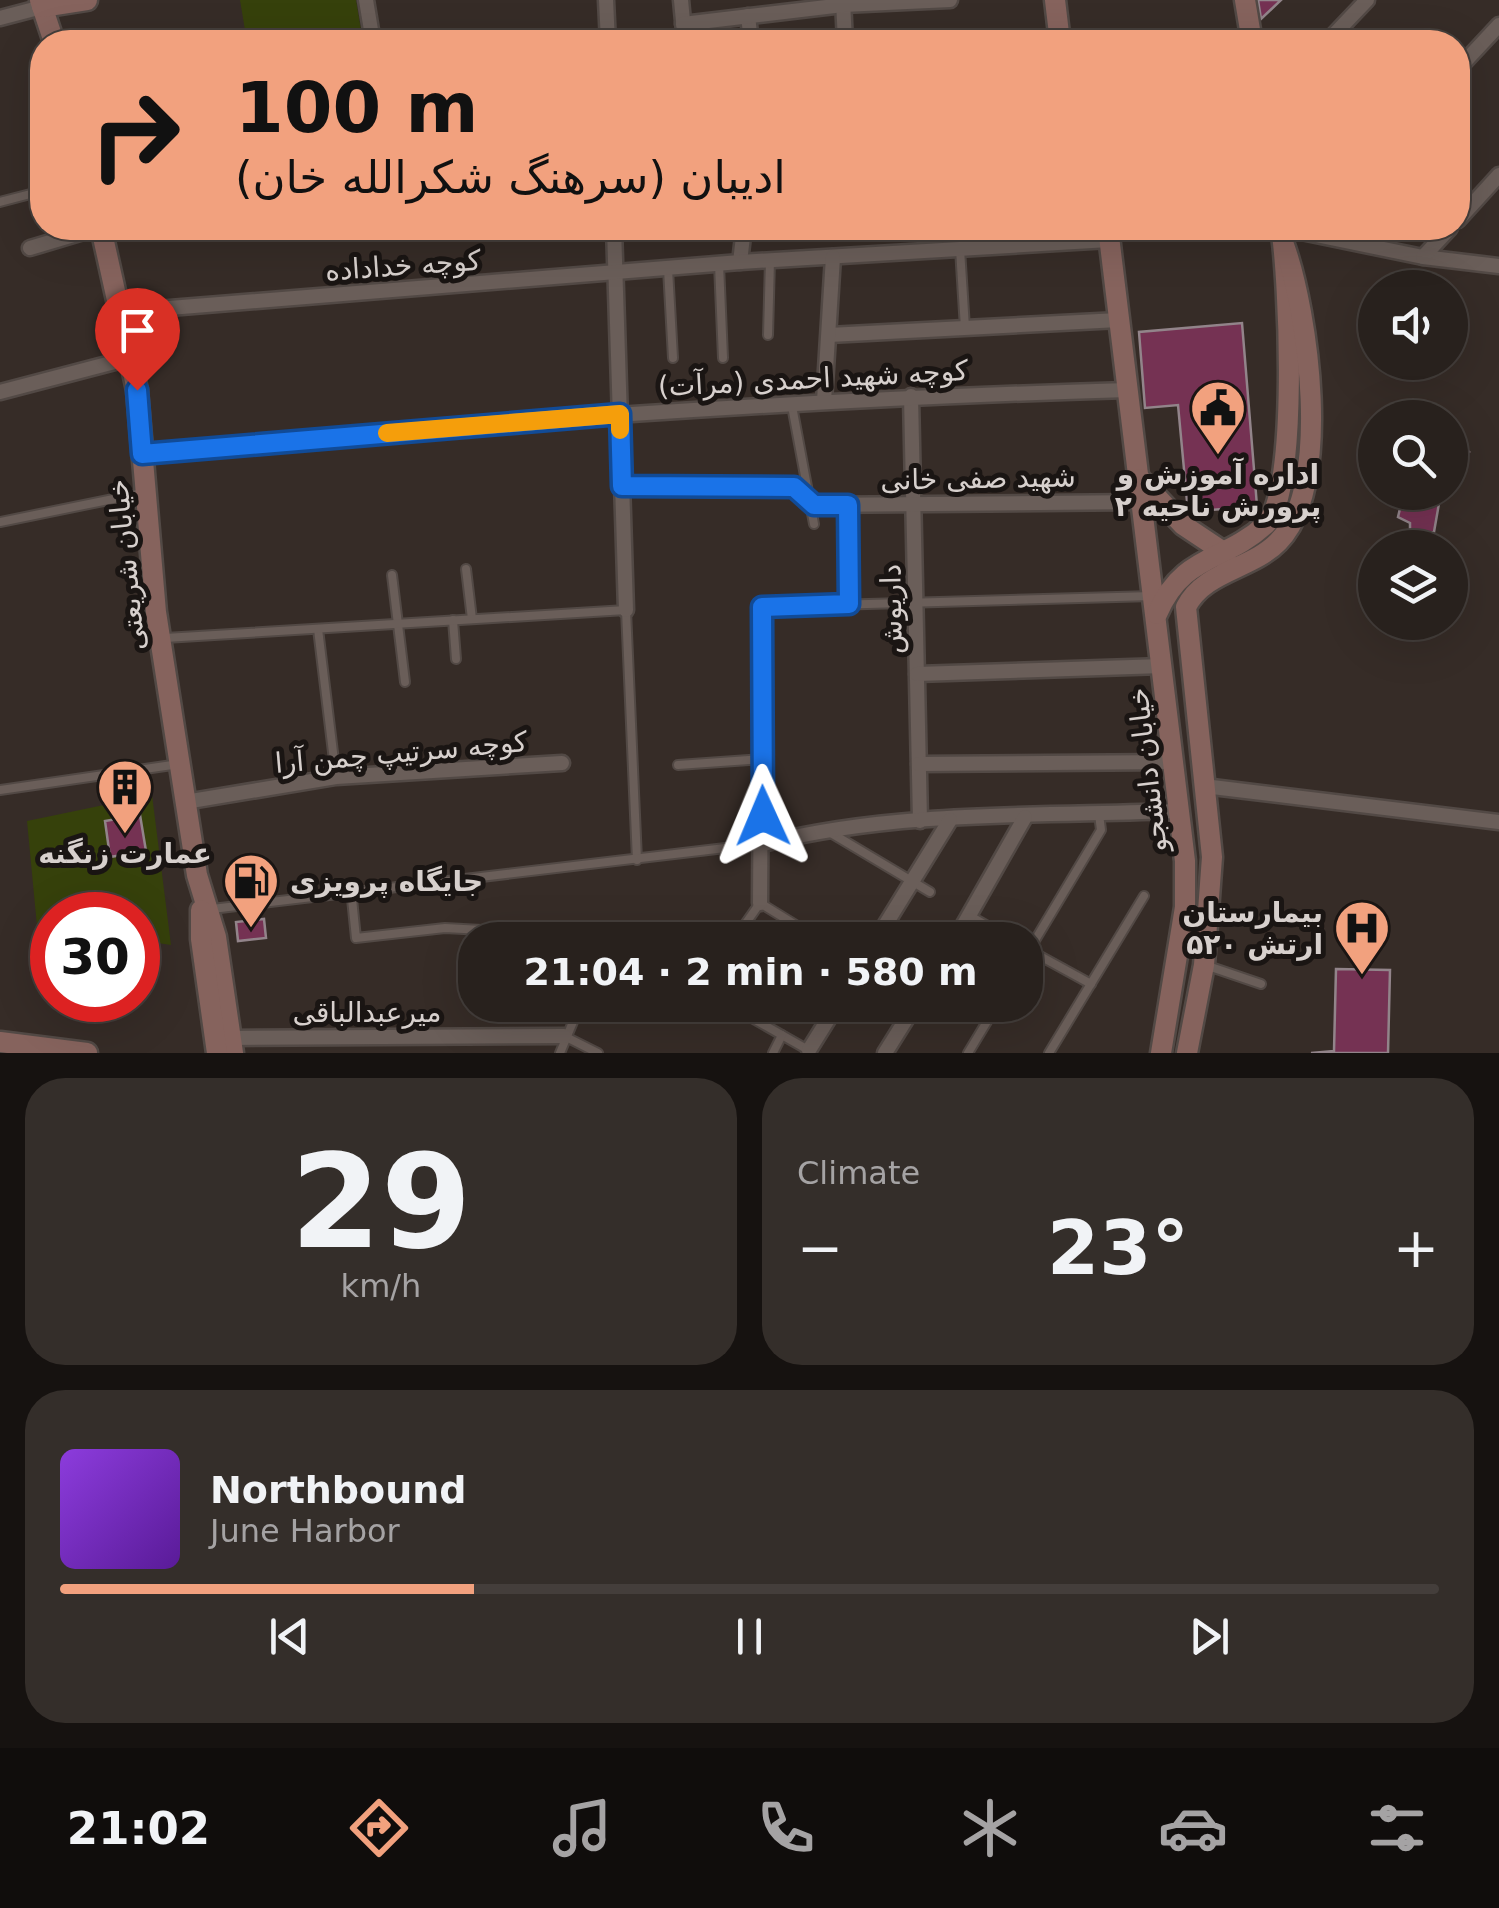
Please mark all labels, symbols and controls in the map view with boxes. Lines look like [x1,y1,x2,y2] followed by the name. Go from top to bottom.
[235,67,478,149] text: 100 m
[70,70,200,200] icon: right
[235,151,786,204] text: ادیبان (سرهنگ شکرالله خان)
[324,244,483,287] street label: کوچه خداداده
[1358,270,1468,640] map controls
[1358,270,1468,380] button: sound
[95,288,180,391] pin
[110,303,165,358] icon: arrive
[657,354,970,403] street label: کوچه شهید احمدی (مرآت)
[1188,378,1248,457] public building icon: اداره آموزش و پرورش ناحیه ۲
[1358,400,1468,510] button: search
[1115,457,1321,523] place label: اداره آموزش و پرورش ناحیه ۲
[880,460,1076,497] street label: شهید صفی خانی
[101,478,152,652] street label: خیابان شریعتی
[1358,530,1468,640] button: layers
[874,564,909,654] street label: داریوش
[1121,686,1174,856] street label: خیابان دانشجو
[273,725,529,780] street label: کوچه سرتیپ چمن آرا
[95,757,155,836] building icon: عمارت زنگنه
[711,764,815,868] position arrow
[38,837,212,870] place label: عمارت زنگنه
[221,851,281,930] fuel station icon: جایگاه پرویزی
[290,865,483,898] place label: جایگاه پرویزی
[30,892,160,1022] speed limit sign: 30
[1182,896,1323,961] place label: بیمارستان ۵۲۰ ارتش
[1332,898,1392,977] hospital icon: بیمارستان ۵۲۰ ارتش
[523,950,978,994] text: 21:04 · 2 min · 580 m
[293,996,441,1029] street label: میرعبدالباقی
[291,1126,471,1278] text: 29
[797,1154,920,1192] text: Climate
[1047,1204,1189,1292] text: 23°
[797,1216,843,1280] text: −
[1393,1216,1439,1280] text: +
[341,1267,421,1305] text: km/h
[210,1468,466,1512] text: Northbound
[210,1512,400,1550] text: June Harbor
[262,1609,317,1664] icon: previous
[722,1609,777,1664] icon: pause
[1182,1609,1237,1664] icon: next
[344,1793,414,1863] icon: directions
[547,1793,617,1863] icon: music
[751,1793,821,1863] icon: phone
[955,1793,1025,1863] icon: climate
[1158,1793,1228,1863] icon: car
[1362,1793,1432,1863] icon: filters
[67,1802,210,1855] text: 21:02

